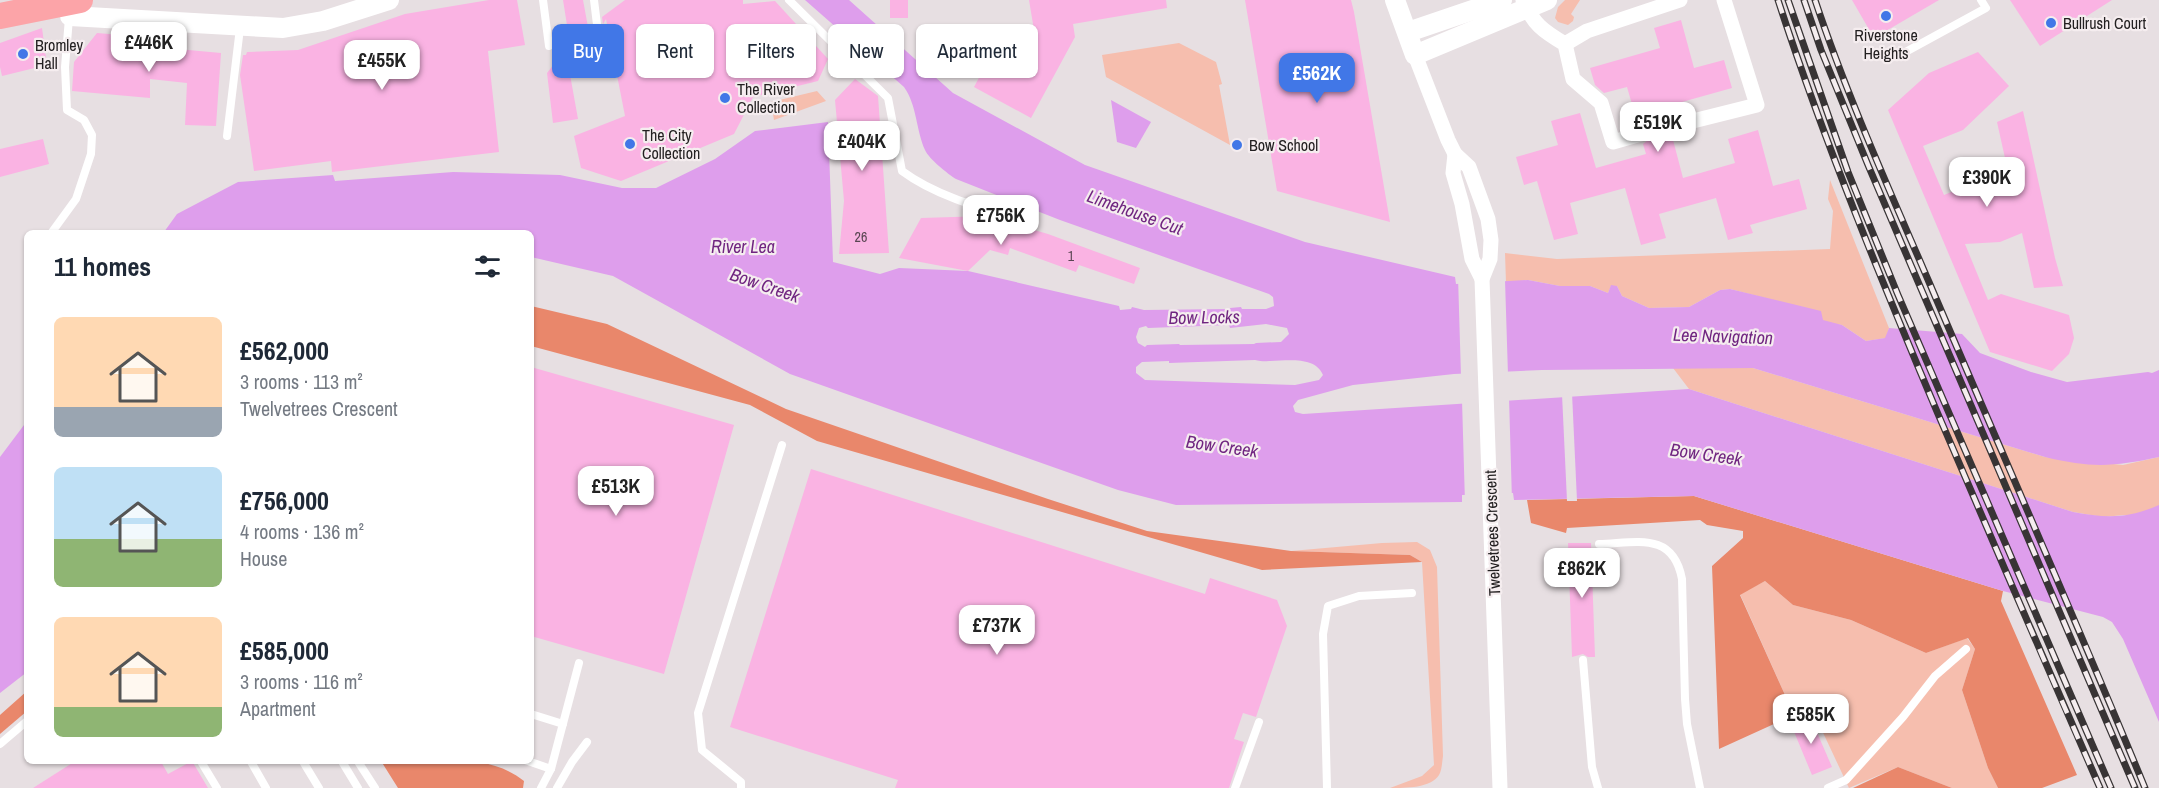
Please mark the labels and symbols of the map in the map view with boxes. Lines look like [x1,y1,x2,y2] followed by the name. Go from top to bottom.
[1879,9,1893,23] marker: Riverstone Heights
[2063,12,2146,34] place label: Bullrush Court
[2044,16,2058,30] marker: Bullrush Court
[107,22,191,73] pin: £446K
[1854,24,1918,64] place label: Riverstone Heights
[35,34,84,74] place label: Bromley Hall
[340,40,424,91] pin: £455K
[16,47,30,61] marker: Bromley Hall
[1275,53,1359,104] pin: £562K
[737,78,795,118] place label: The River Collection
[718,91,732,105] marker: The River Collection
[1616,102,1700,153] pin: £519K
[820,121,904,172] pin: £404K
[642,124,700,164] place label: The City Collection
[1249,134,1318,156] place label: Bow School
[623,137,637,151] marker: The City Collection
[1230,138,1244,152] marker: Bow School
[1945,157,2029,208] pin: £390K
[1084,183,1187,241] water label: Limehouse Cut
[959,195,1043,246] pin: £756K
[855,228,867,246] house number: 26
[711,234,775,259] water label: River Lea
[1068,247,1075,265] house number: 1
[727,261,804,309] water label: Bow Creek
[1168,304,1240,330] water label: Bow Locks
[1673,322,1773,350] water label: Lee Navigation
[1185,429,1260,463] water label: Bow Creek
[1669,437,1744,471] water label: Bow Creek
[574,466,658,517] pin: £513K
[1479,469,1505,596] street label: Twelvetrees Crescent
[1540,548,1624,599] pin: £862K
[955,605,1039,656] pin: £737K
[1769,694,1853,745] pin: £585K

